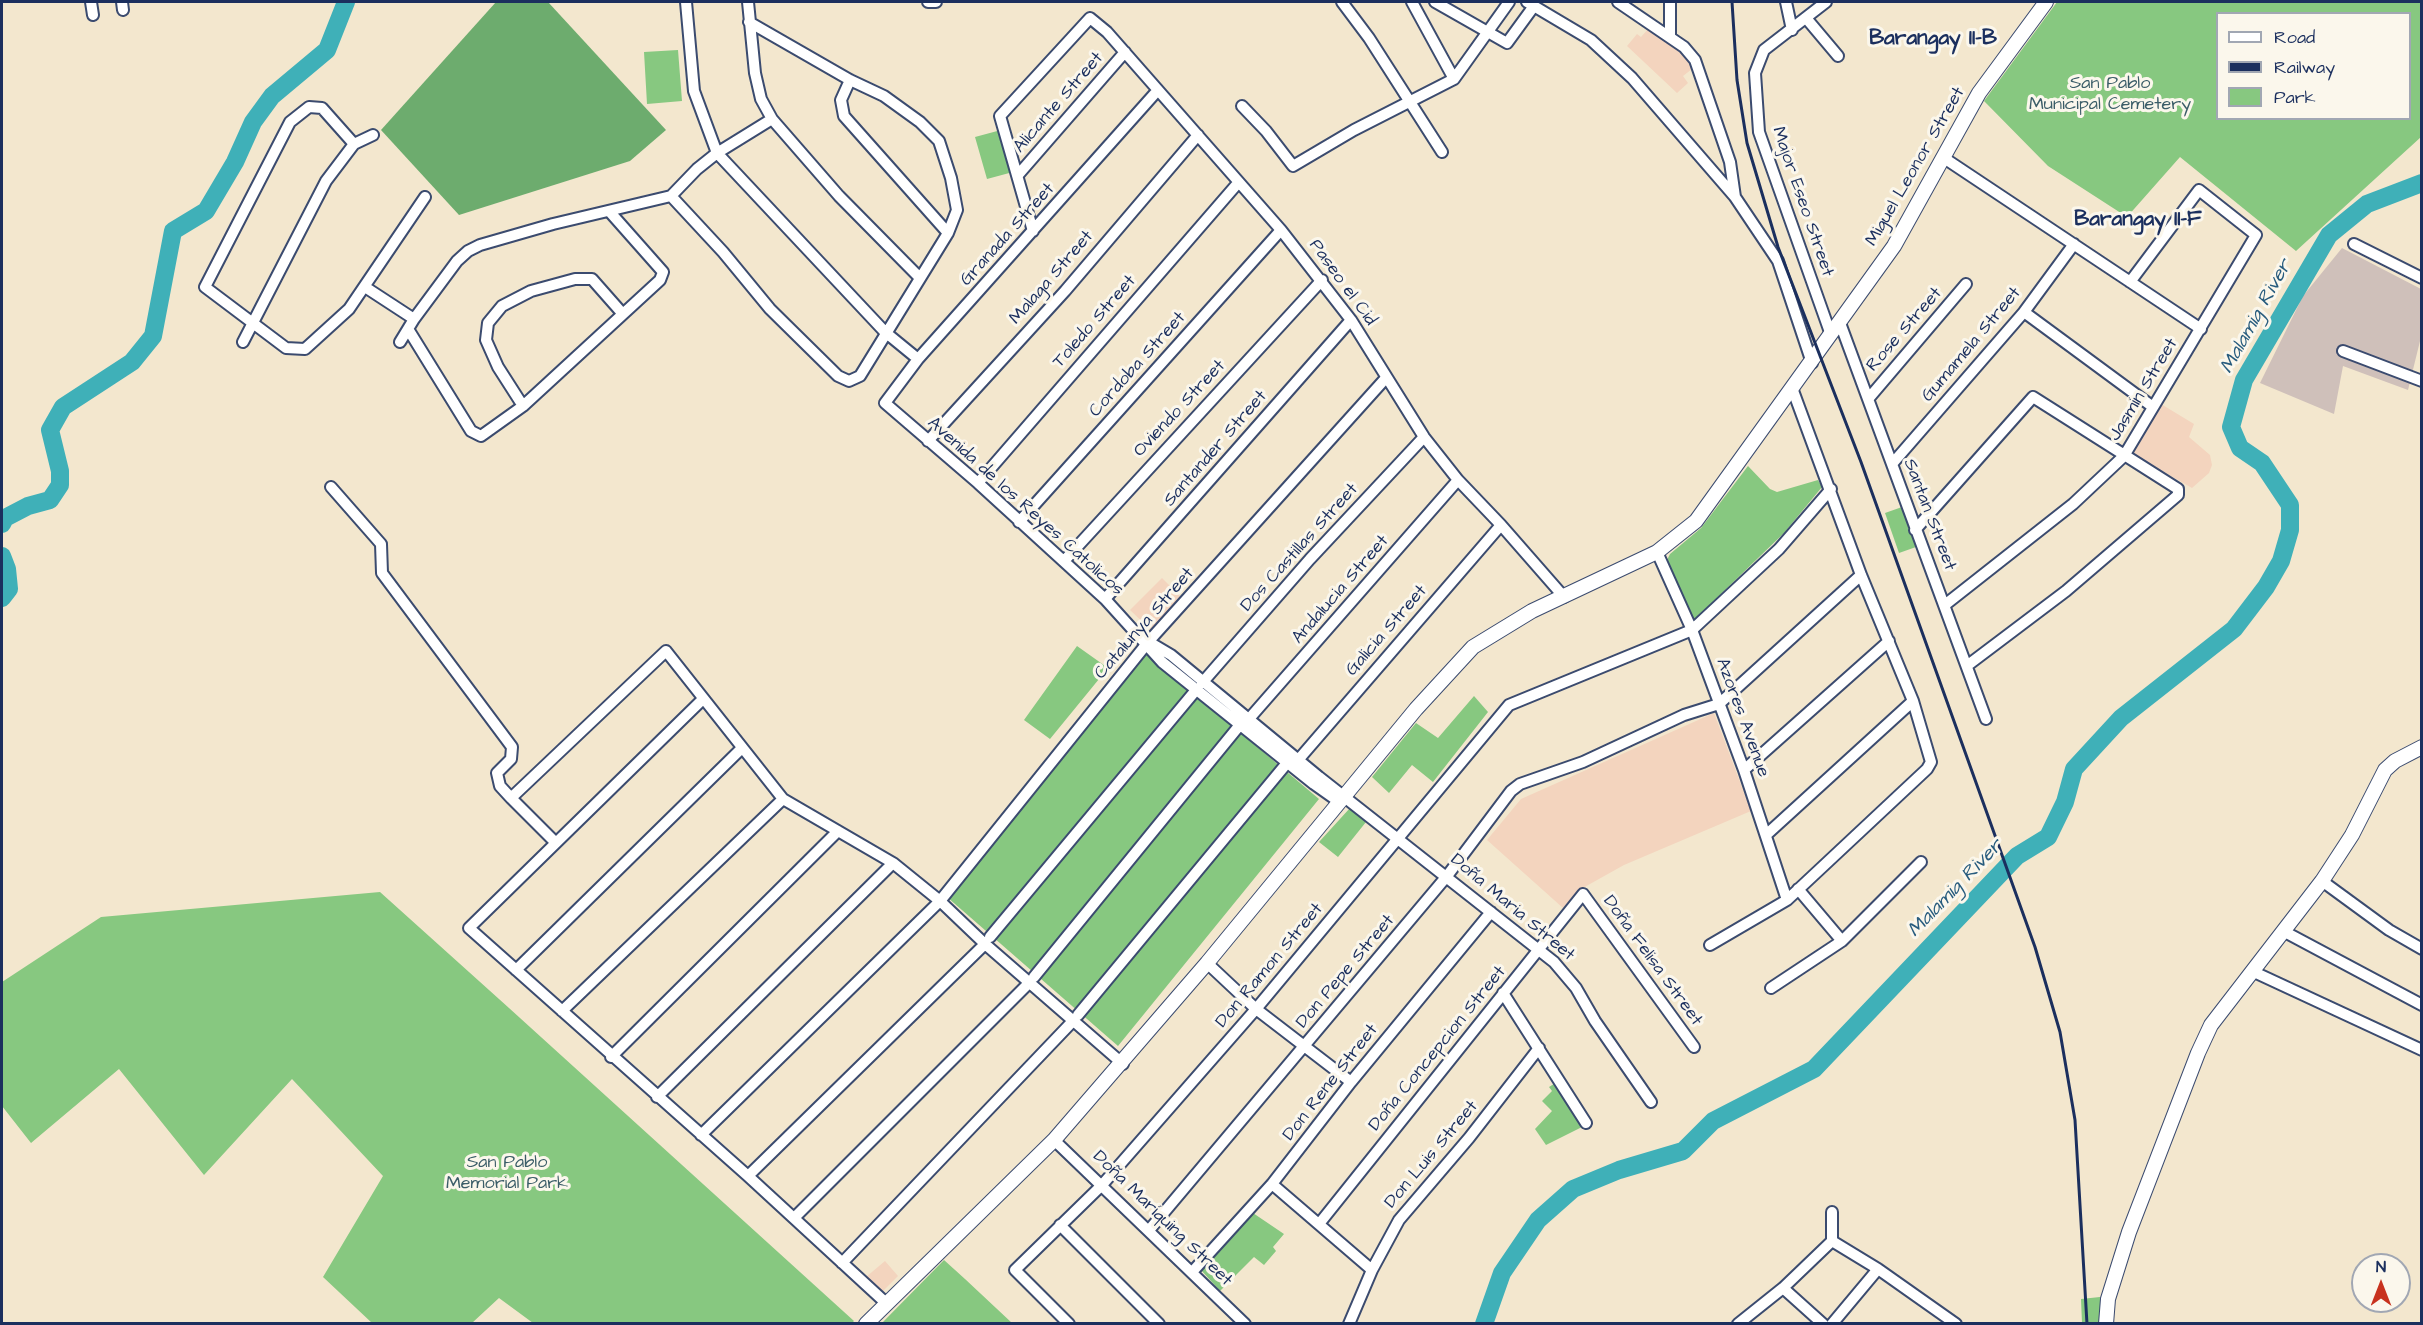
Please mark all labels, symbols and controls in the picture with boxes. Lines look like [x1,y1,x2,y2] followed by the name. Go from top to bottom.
[2216,12,2411,120] legend
[2274,25,2315,50] text: Road
[1869,27,1997,53] district label: Barangay II-B
[1009,48,1109,158] street label: Alicante Street
[2274,55,2335,80] text: Railway
[2029,73,2191,116] park label: San Pablo Municipal Cemetery
[1862,84,1970,250] street label: Miguel Leonor Street
[2274,85,2316,110] text: Park
[1766,124,1838,280] street label: Major Eseo Street
[956,179,1060,291] street label: Granada Street
[2074,208,2202,234] district label: Barangay II-F
[1005,227,1099,329] street label: Malaga Street
[1304,236,1380,330] street label: Paseo el Cid
[2216,256,2298,378] water label: Malamig River
[1049,271,1141,373] street label: Toledo Street
[1863,283,1947,377] street label: Rose Street
[1918,283,2026,407] street label: Gumamela Street
[1085,308,1191,422] street label: Cordoba Street
[2105,335,2183,445] street label: Jasmin Street
[1129,356,1231,462] street label: Oviendo Street
[1160,387,1272,511] street label: Santander Street
[922,413,1128,601] street label: Avenida de los Reyes Catolicos
[1898,456,1960,574] street label: Santan Street
[1237,479,1363,617] street label: Dos Castillas Street
[1288,531,1394,649] street label: Andalucia Street
[1091,564,1199,684] street label: Catalunya Street
[1342,581,1432,681] street label: Galicia Street
[1710,656,1774,780] street label: Azores Avenue
[1903,835,2009,943] water label: Malamig River
[1445,850,1579,966] street label: Doña Maria Street
[1597,892,1707,1030] street label: Doña Felisa Street
[1212,899,1328,1033] street label: Don Ramon Street
[1292,911,1400,1033] street label: Don Pepe Street
[1365,962,1511,1136] street label: Doña Concepcion Street
[1279,1020,1383,1146] street label: Don Rene Street
[1381,1097,1483,1213] street label: Don Luis Street
[1088,1147,1236,1291] street label: Doña Mariquing Street
[446,1152,568,1194] park label: San Pablo Memorial Park
[2351,1253,2411,1313] north arrow
[2376,1256,2386,1278] text: N

